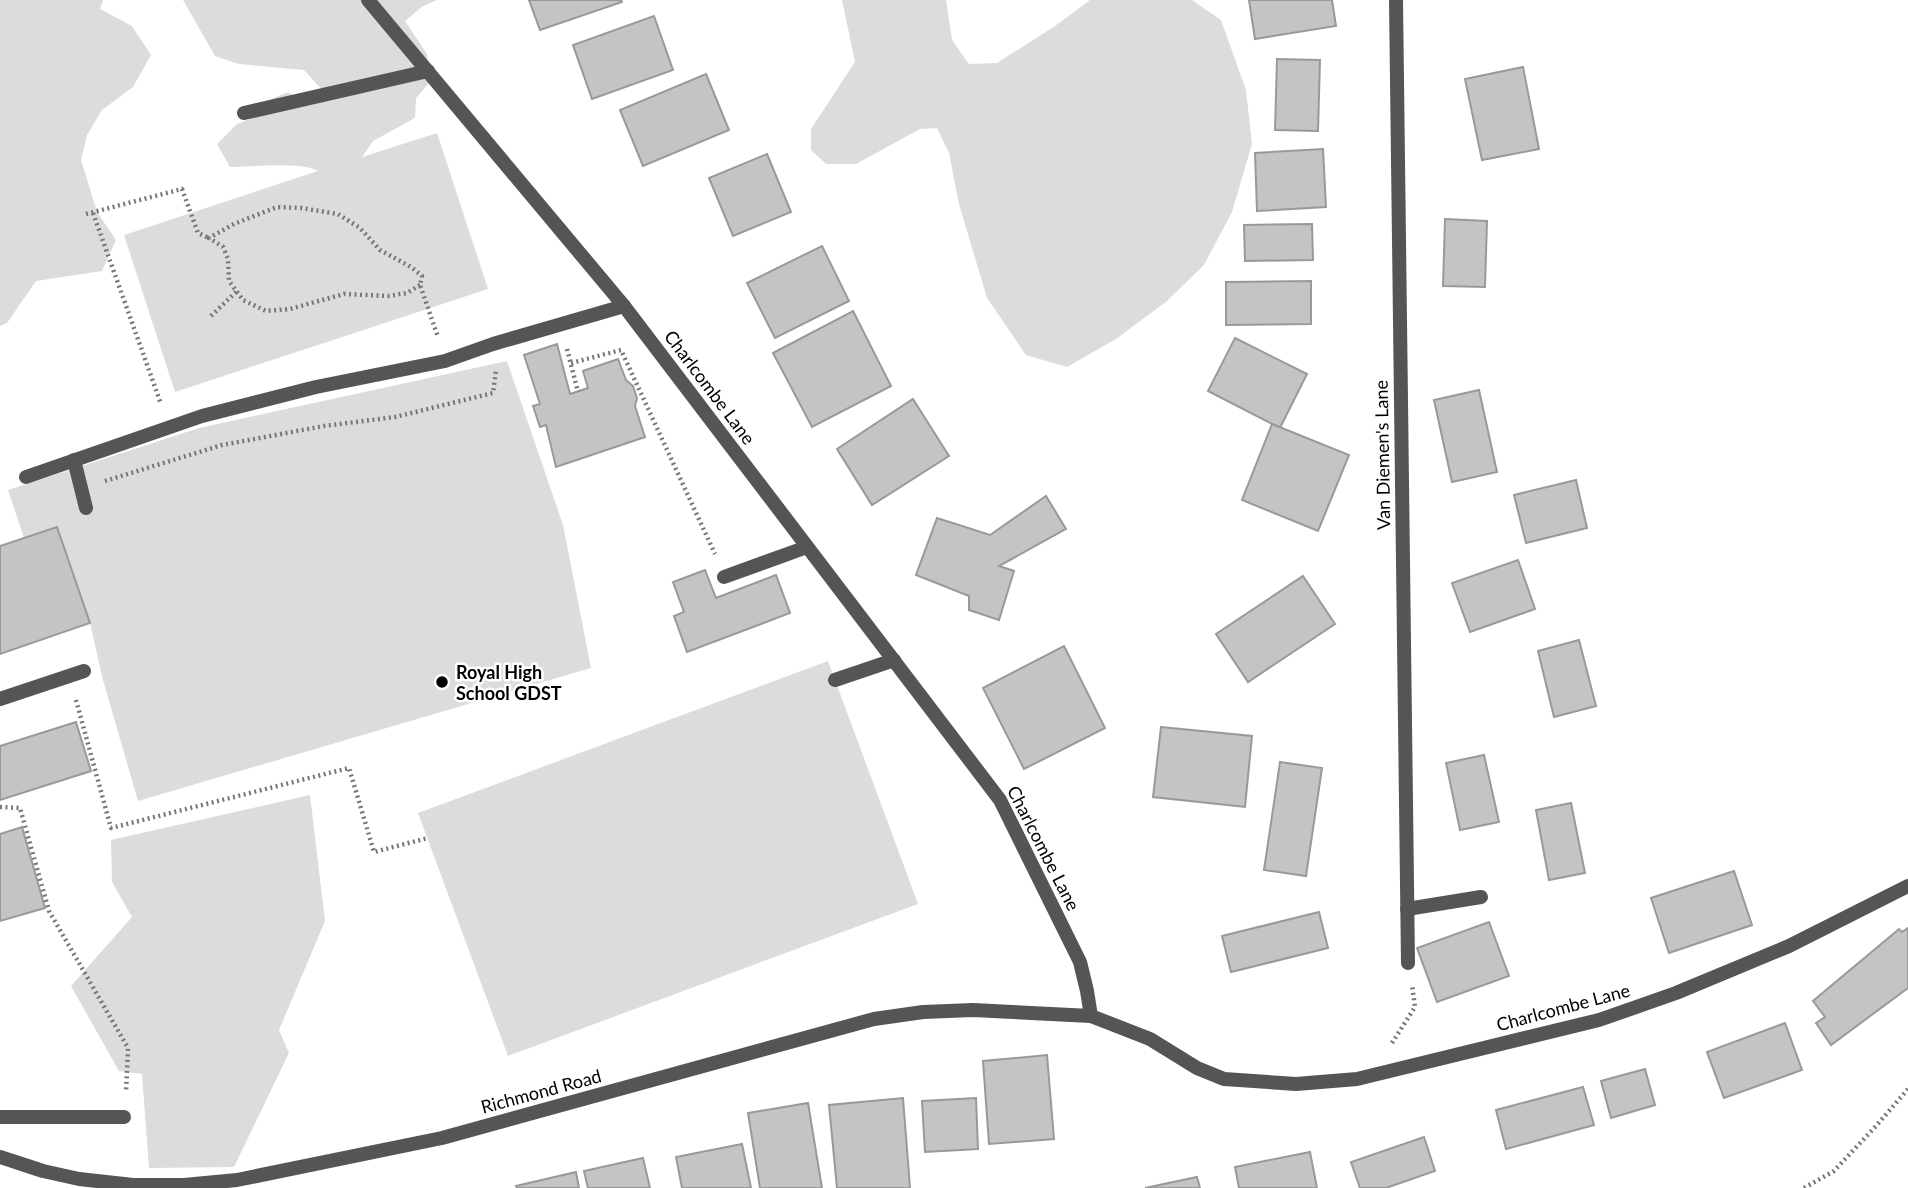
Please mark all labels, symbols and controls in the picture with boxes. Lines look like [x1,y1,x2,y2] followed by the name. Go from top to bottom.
[660,326,760,448] street label: Charlcombe Lane
[1370,380,1394,530] street label: Van Diemen's Lane
[456,661,562,704] place label: Royal High School GDST
[434,674,450,690] marker: Royal High School GDST
[1003,782,1085,914] street label: Charlcombe Lane
[1494,979,1632,1035] street label: Charlcombe Lane
[478,1064,604,1118] street label: Richmond Road

